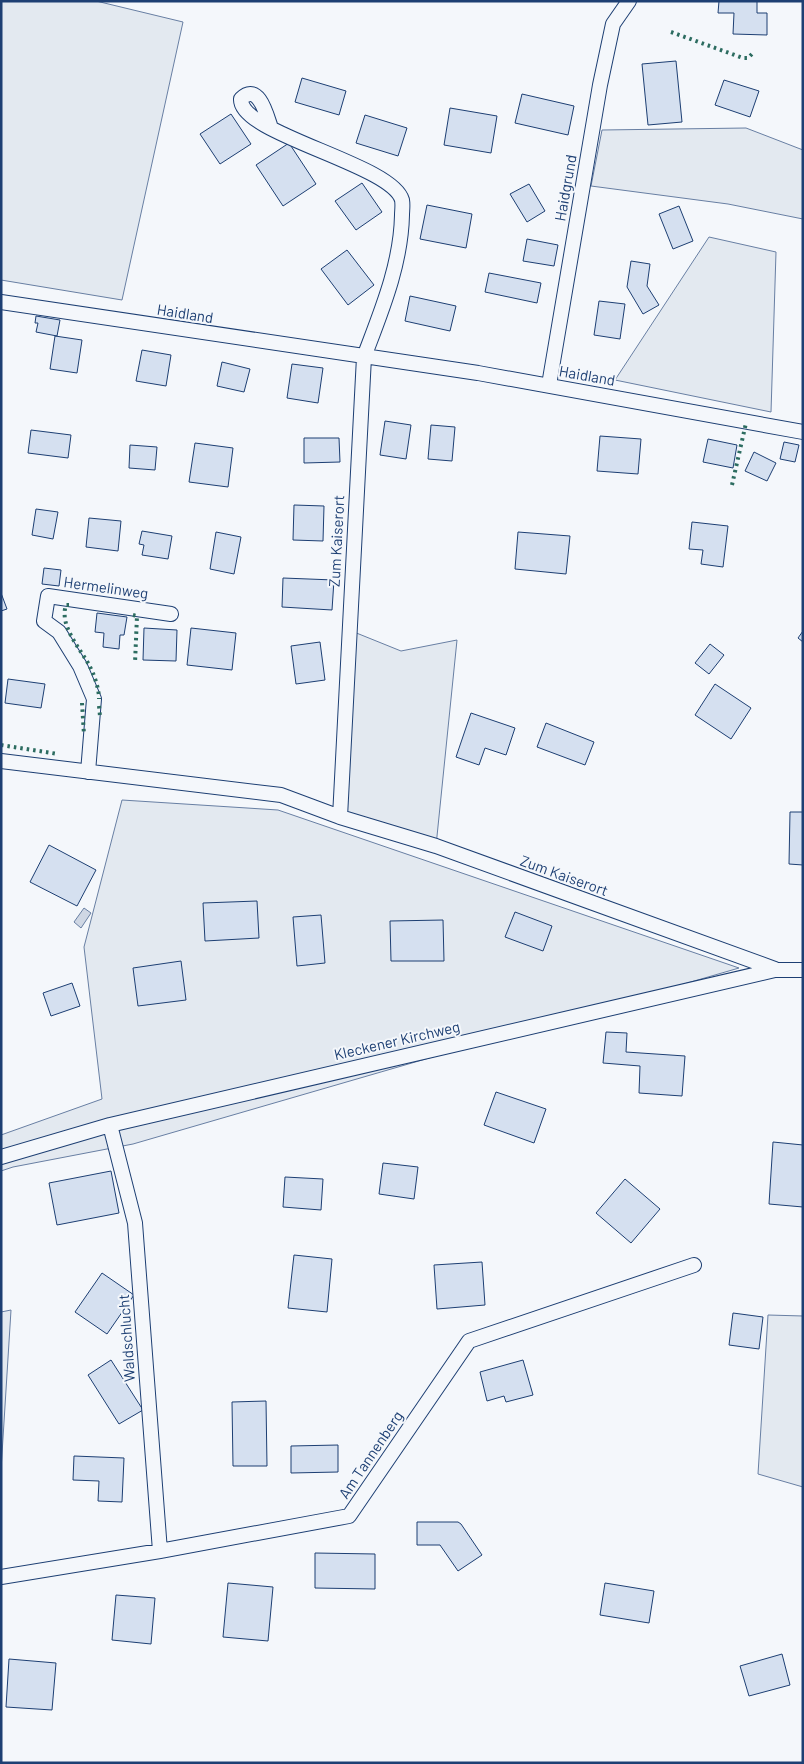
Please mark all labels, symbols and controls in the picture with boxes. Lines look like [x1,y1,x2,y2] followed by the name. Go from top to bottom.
[550,153,580,222] street label: Haidgrund
[156,300,215,326] street label: Haidland
[558,361,617,389] street label: Haidland
[325,494,347,587] street label: Zum Kaiserort
[63,572,150,602] street label: Hermelinweg
[518,851,611,899] street label: Zum Kaiserort
[332,1017,462,1063] street label: Kleckener Kirchweg
[114,1294,138,1382] street label: Waldschlucht
[334,1407,406,1502] street label: Am Tannenberg

